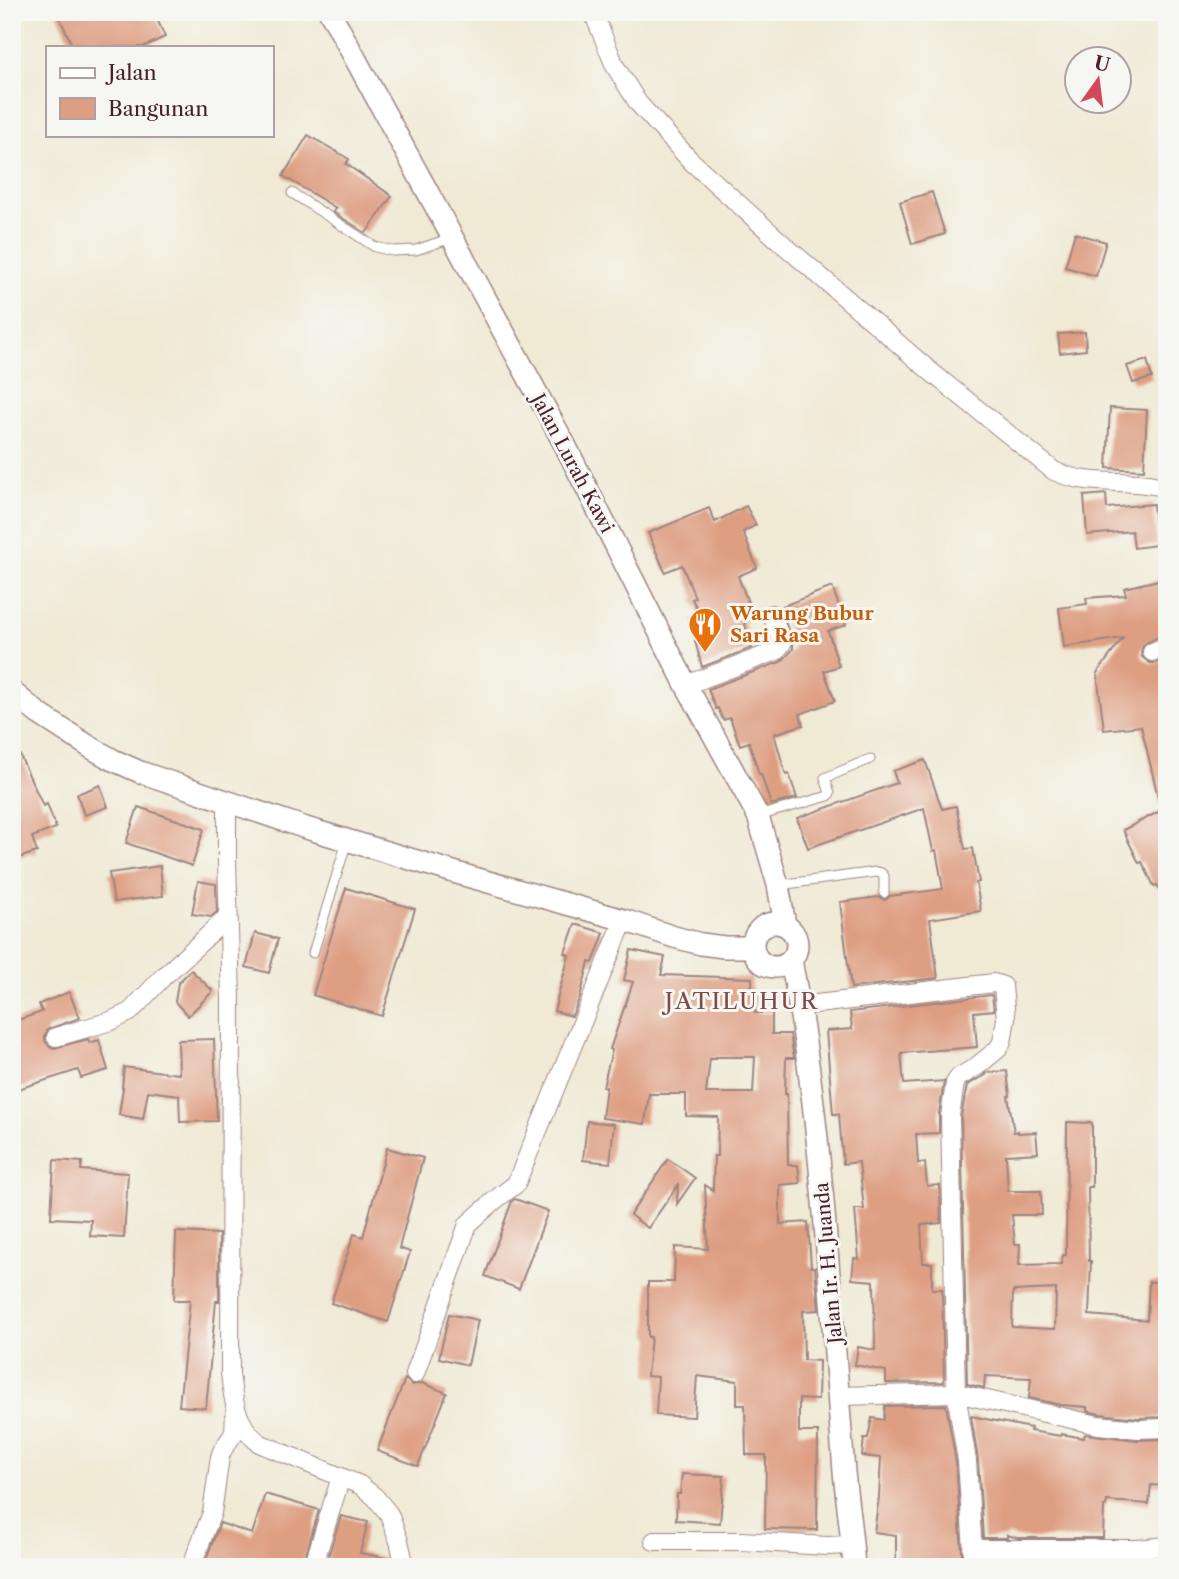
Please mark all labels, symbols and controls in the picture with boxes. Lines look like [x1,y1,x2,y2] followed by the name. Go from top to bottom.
[46,46,273,136] legend
[1064,46,1134,116] north arrow
[1092,51,1113,77] text: U
[105,60,157,85] text: Jalan
[108,96,208,121] text: Bangunan
[525,387,619,537] street label: Jalan Lurah Kawi
[729,602,874,647] place label: Warung Bubur Sari Rasa
[686,605,724,654] restaurant icon: Warung Bubur Sari Rasa
[662,987,819,1015] district label: JATILUHUR
[810,1181,847,1348] street label: Jalan Ir. H. Juanda

